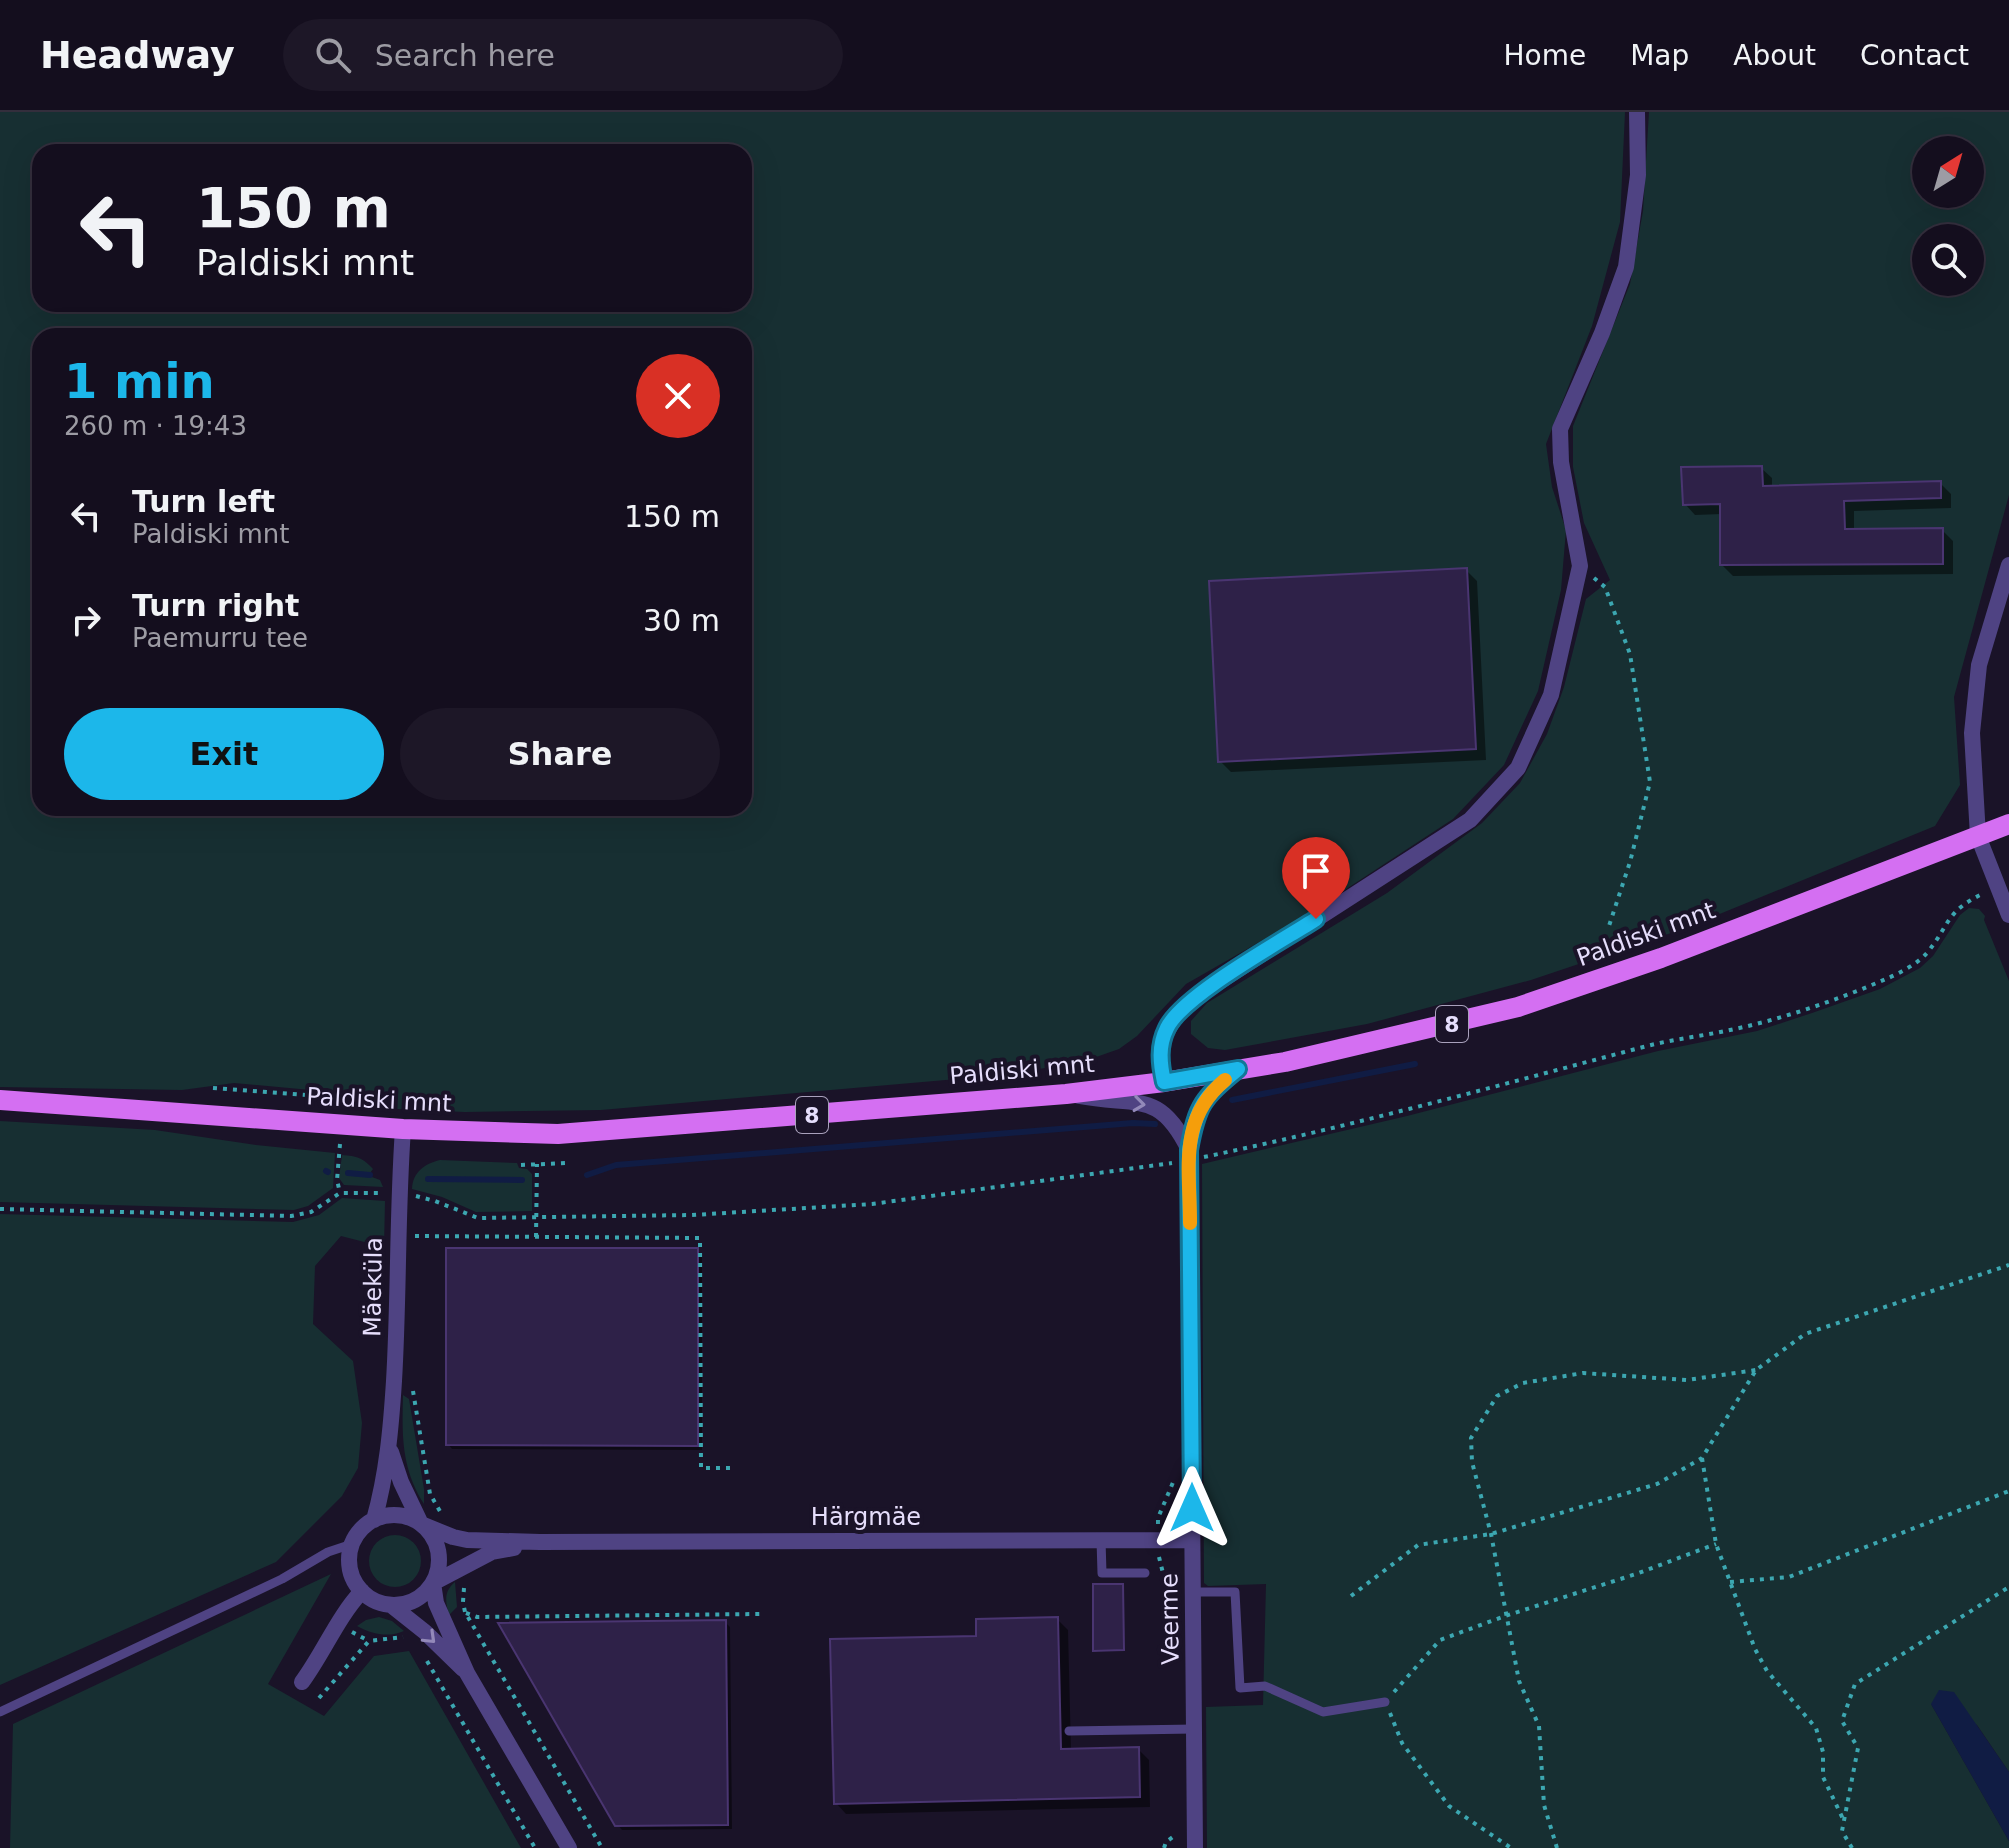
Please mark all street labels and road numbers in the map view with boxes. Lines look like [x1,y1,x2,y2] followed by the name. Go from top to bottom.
[1573,896,1719,972] street label: Paldiski mnt
[1436,1006,1468,1042] road number: 8
[948,1050,1096,1090] street label: Paldiski mnt
[306,1082,452,1118] street label: Paldiski mnt
[796,1097,828,1133] road number: 8
[358,1237,388,1337] street label: Mäeküla
[811,1503,921,1531] street label: Härgmäe
[1155,1573,1185,1665] street label: Veerme

